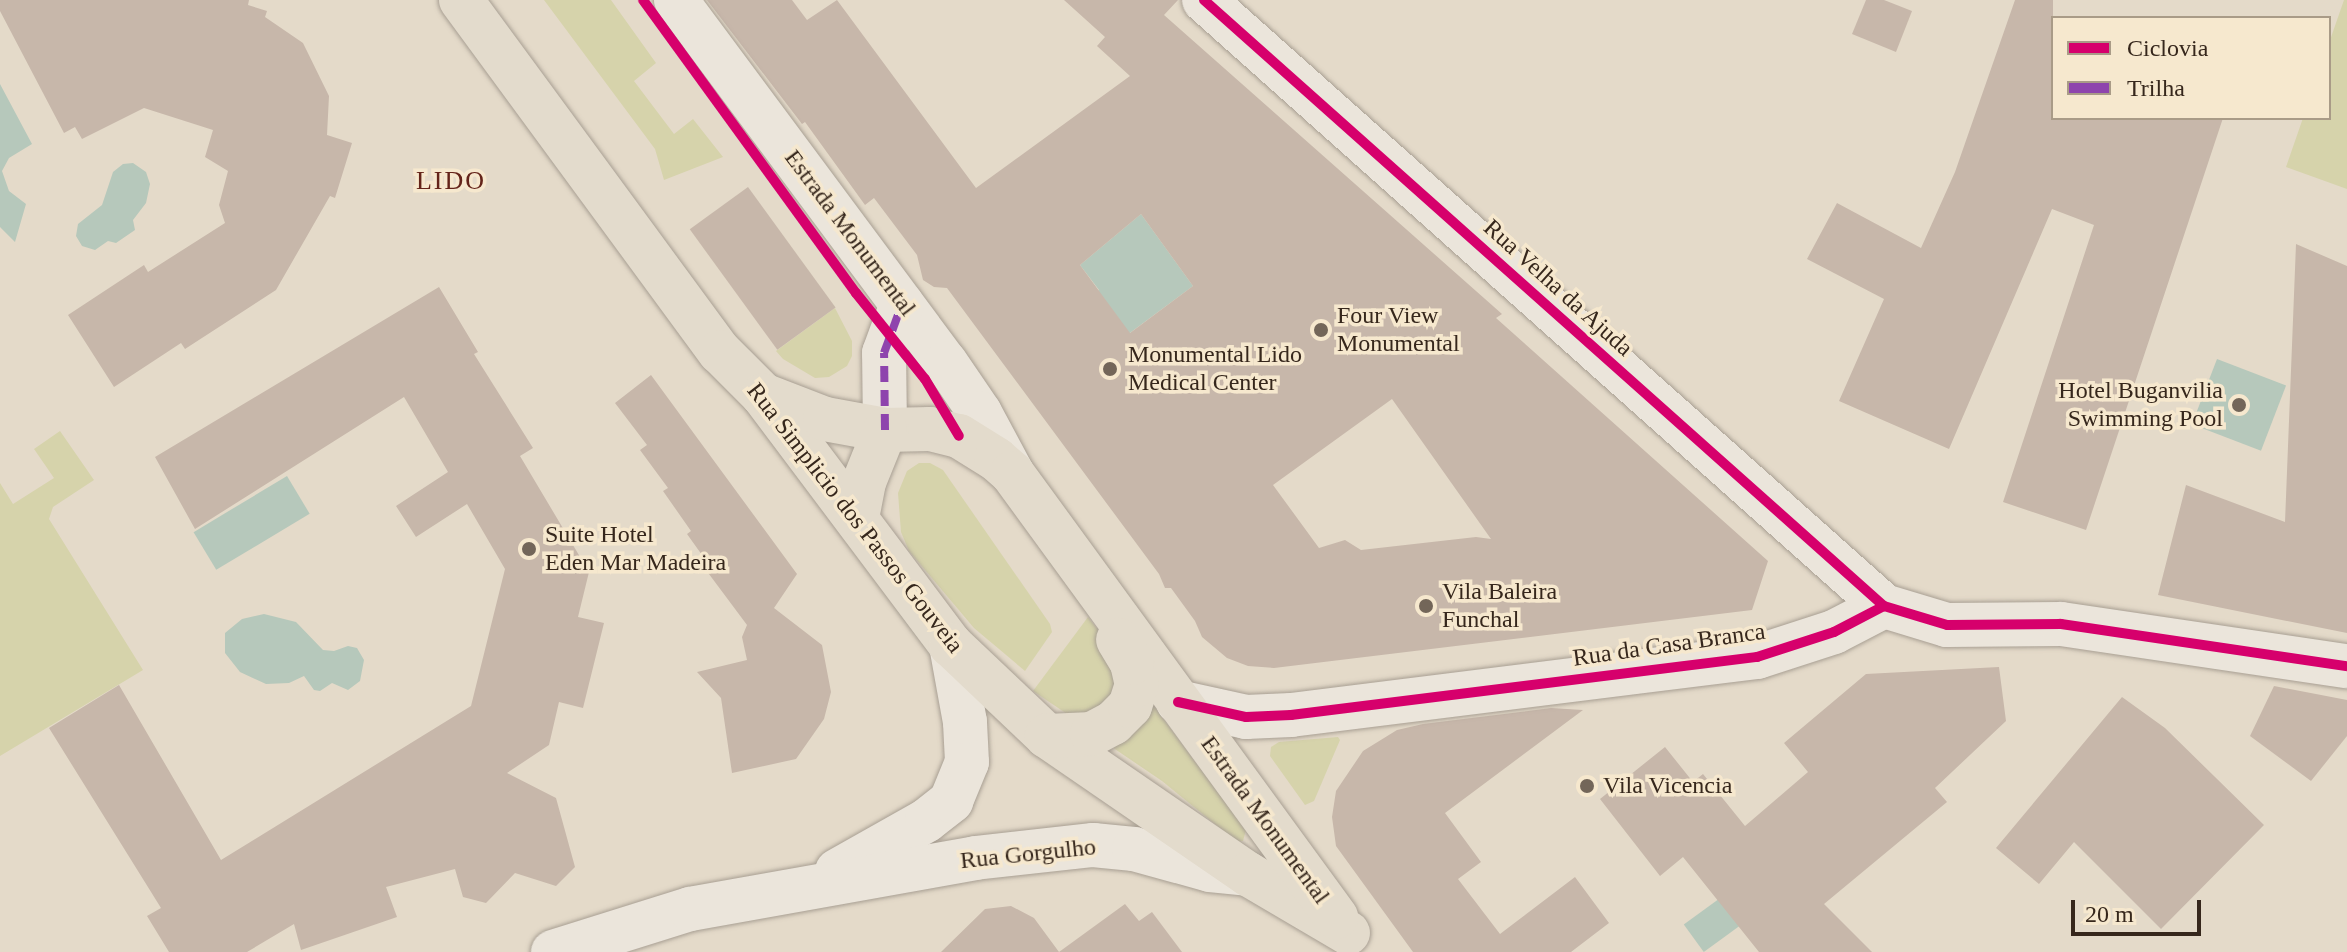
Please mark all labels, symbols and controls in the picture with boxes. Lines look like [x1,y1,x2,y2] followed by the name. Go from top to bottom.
[2051,16,2331,120] legend
[2127,35,2208,61] text: Ciclovia
[2127,75,2185,101] text: Trilha
[778,144,922,322] street label: Estrada Monumental
[416,165,486,197] district label: LIDO
[1477,213,1639,363] street label: Rua Velha da Ajuda
[1337,302,1460,358] place label: Four View Monumental
[1312,321,1330,339] marker: Four View Monumental
[1128,341,1302,397] place label: Monumental Lido Medical Center
[1099,358,1121,380] marker: Monumental Lido Medical Center
[741,377,969,659] street label: Rua Simplicio dos Passos Gouveia
[2058,377,2223,433] place label: Hotel Buganvilia Swimming Pool
[2230,396,2248,414] marker: Hotel Buganvilia Swimming Pool
[545,521,726,577] place label: Suite Hotel Eden Mar Madeira
[520,540,538,558] marker: Suite Hotel Eden Mar Madeira
[1442,578,1557,634] place label: Vila Baleira Funchal
[1417,597,1435,615] marker: Vila Baleira Funchal
[1571,617,1767,673] street label: Rua da Casa Branca
[1194,730,1336,910] street label: Estrada Monumental
[1603,772,1733,800] place label: Vila Vicencia
[1578,777,1596,795] marker: Vila Vicencia
[959,833,1097,875] street label: Rua Gorgulho
[2075,884,2205,934] scale bar
[2085,901,2134,927] text: 20 m

